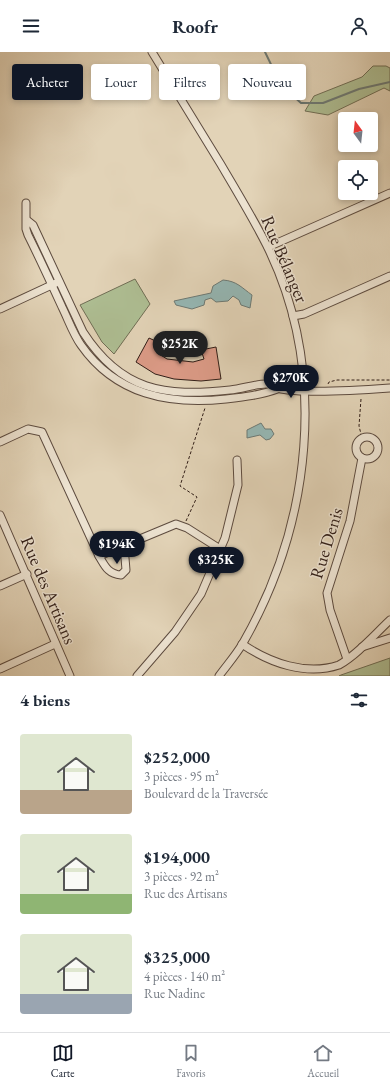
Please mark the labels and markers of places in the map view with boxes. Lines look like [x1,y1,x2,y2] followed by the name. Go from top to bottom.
[152,331,208,365] pin: $252K
[263,365,319,399] pin: $270K
[89,531,145,565] pin: $194K
[188,547,244,581] pin: $325K

